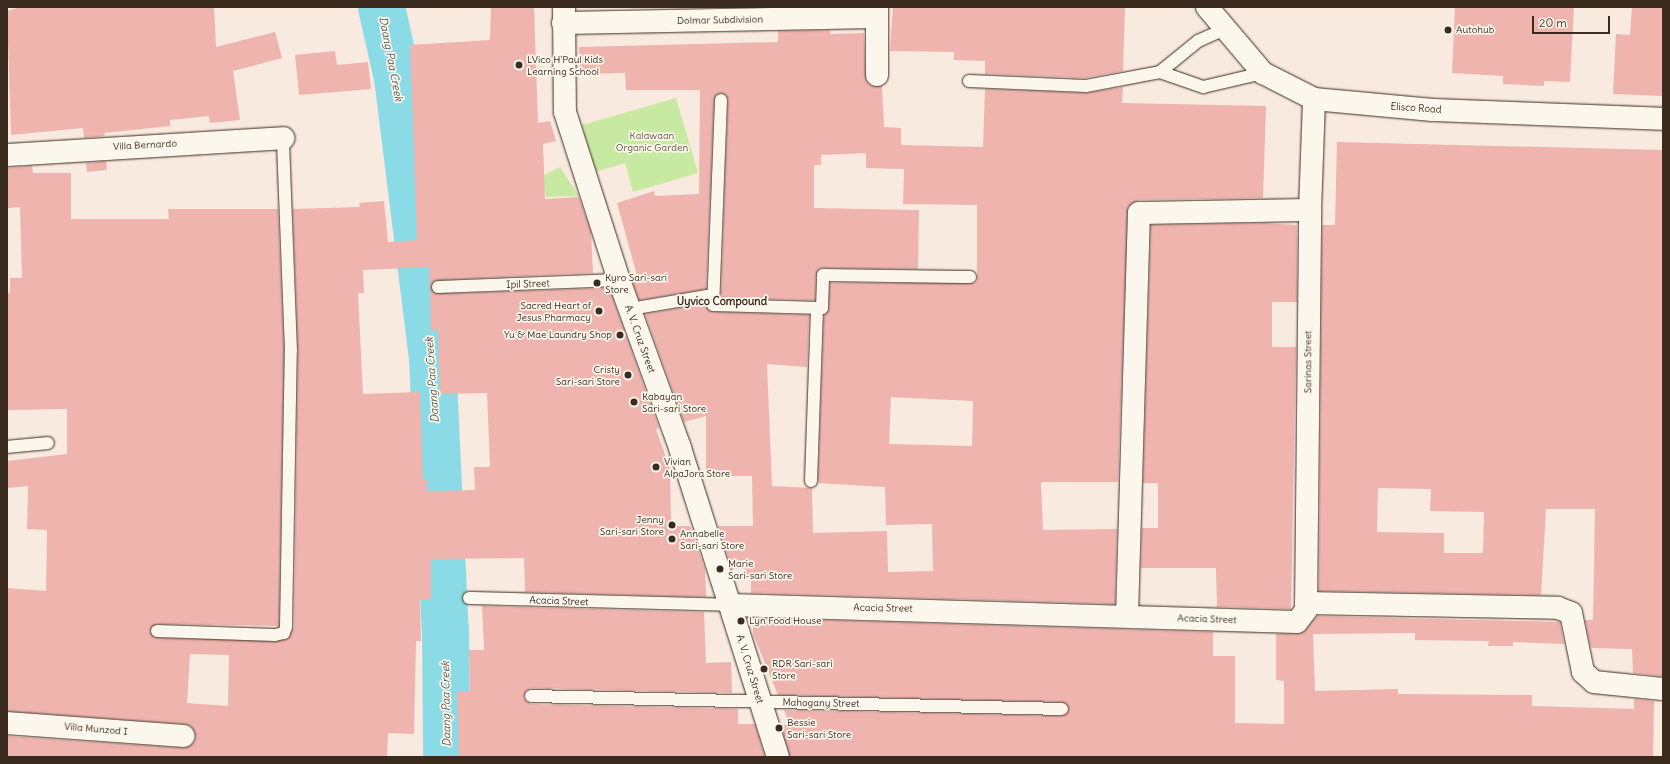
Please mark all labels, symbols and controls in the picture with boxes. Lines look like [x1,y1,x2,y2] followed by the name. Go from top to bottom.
[1534,8,1612,34] scale bar
[677,13,763,27] street label: Dolmar Subdivision
[1539,15,1567,30] text: 20 m
[376,16,406,102] water label: Daang Paa Creek
[1456,24,1494,36] place label: Autohub
[1443,25,1453,35] marker: Autohub
[527,53,603,76] place label: LVico H'Paul Kids Learning School
[514,60,524,70] marker: LVico H'Paul Kids Learning School
[1390,100,1442,116] street label: Elisco Road
[616,129,688,152] park label: Kalawaan Organic Garden
[113,137,177,153] street label: Villa Bernardo
[605,271,667,294] place label: Kyro Sari-sari Store
[506,277,550,291] street label: Ipil Street
[592,278,602,288] marker: Kyro Sari-sari Store
[677,294,767,308] district label: Uyvico Compound
[516,299,591,322] place label: Sacred Heart of Jesus Pharmacy
[622,303,658,375] street label: A. V. Cruz Street
[594,306,604,316] marker: Sacred Heart of Jesus Pharmacy
[504,329,612,341] place label: Yu & Mae Laundry Shop
[615,330,625,340] marker: Yu & Mae Laundry Shop
[1302,331,1314,393] street label: Sarinas Street
[422,337,442,423] water label: Daang Paa Creek
[556,363,620,386] place label: Cristy Sari-sari Store
[623,370,633,380] marker: Cristy Sari-sari Store
[642,390,706,414] place label: Kabayan Sari-sari Store
[629,397,639,407] marker: Kabayan Sari-sari Store
[664,455,730,478] place label: Vivian AlpaJora Store
[651,462,661,472] marker: Vivian AlpaJora Store
[600,513,664,536] place label: Jenny Sari-sari Store
[667,520,677,530] marker: Jenny Sari-sari Store
[680,527,744,550] place label: Annabelle Sari-sari Store
[667,534,677,544] marker: Annabelle Sari-sari Store
[728,557,792,580] place label: Marie Sari-sari Store
[715,564,725,574] marker: Marie Sari-sari Store
[529,594,589,608] street label: Acacia Street
[853,601,913,615] street label: Acacia Street
[1177,612,1237,626] street label: Acacia Street
[749,615,821,627] place label: Lyn Food House
[736,616,746,626] marker: Lyn Food House
[734,633,766,705] street label: A. V. Cruz Street
[772,657,832,680] place label: RDR Sari-sari Store
[439,661,453,747] water label: Daang Paa Creek
[759,664,769,674] marker: RDR Sari-sari Store
[782,696,860,710] street label: Mahogany Street
[787,716,851,740] place label: Bessie Sari-sari Store
[64,720,128,738] street label: Villa Munzod I
[774,723,784,733] marker: Bessie Sari-sari Store

